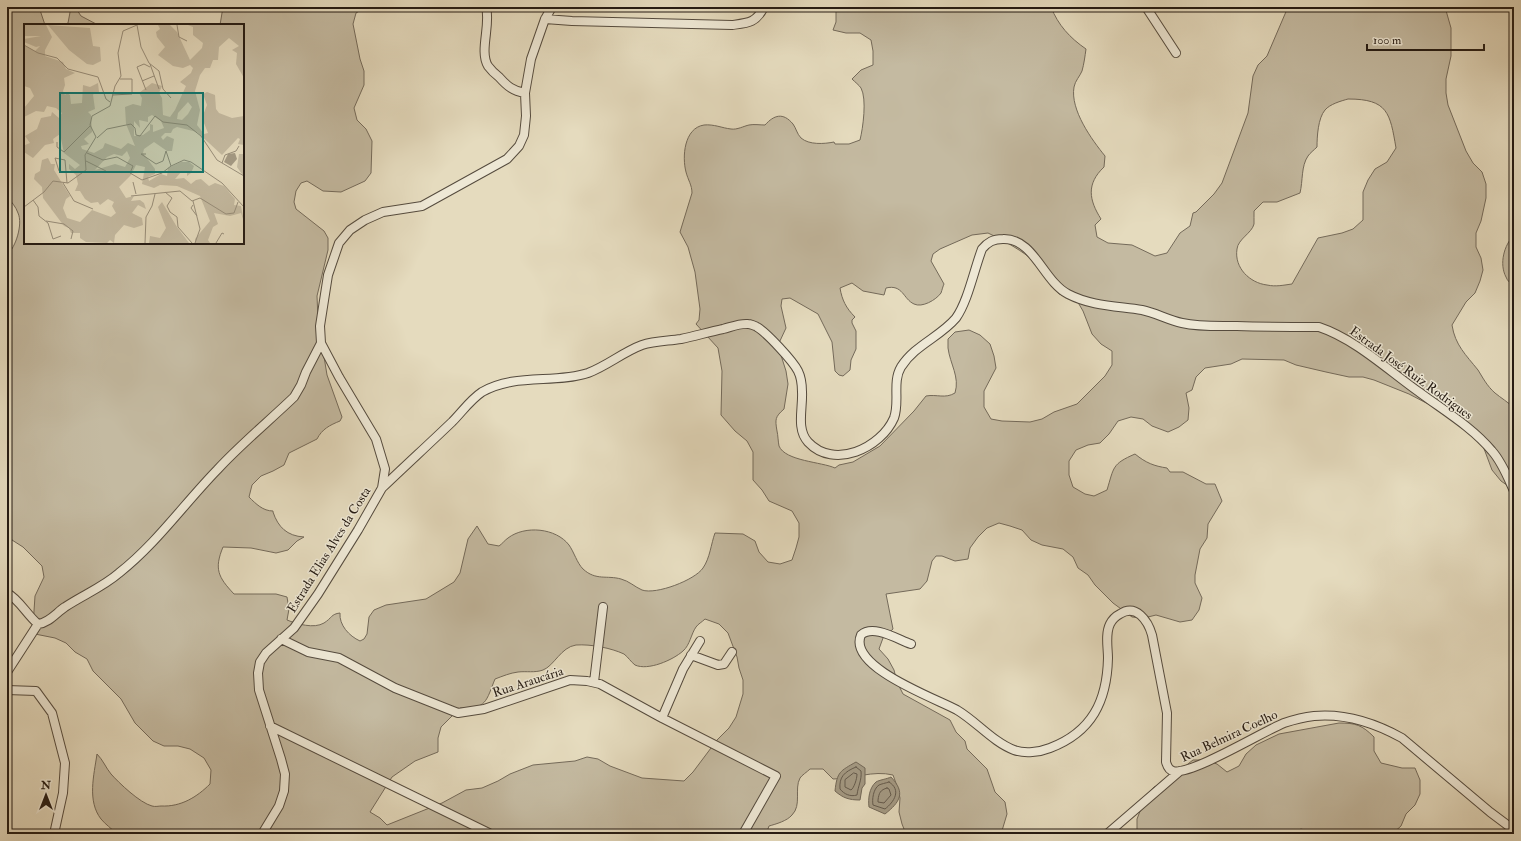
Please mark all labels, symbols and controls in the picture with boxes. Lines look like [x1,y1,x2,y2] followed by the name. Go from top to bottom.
[24,24,244,244] inset map
[1367,26,1484,52] scale bar
[1373,33,1402,48] text: 100 m
[1346,323,1476,423] street label: Estrada José Ruiz Rodrigues
[284,484,375,616] street label: Estrada Elias Alves da Costa
[491,663,566,701] street label: Rua Araucária
[1178,706,1280,766] street label: Rua Belmira Coelho
[26,775,66,815] north arrow
[40,779,52,792] text: N

